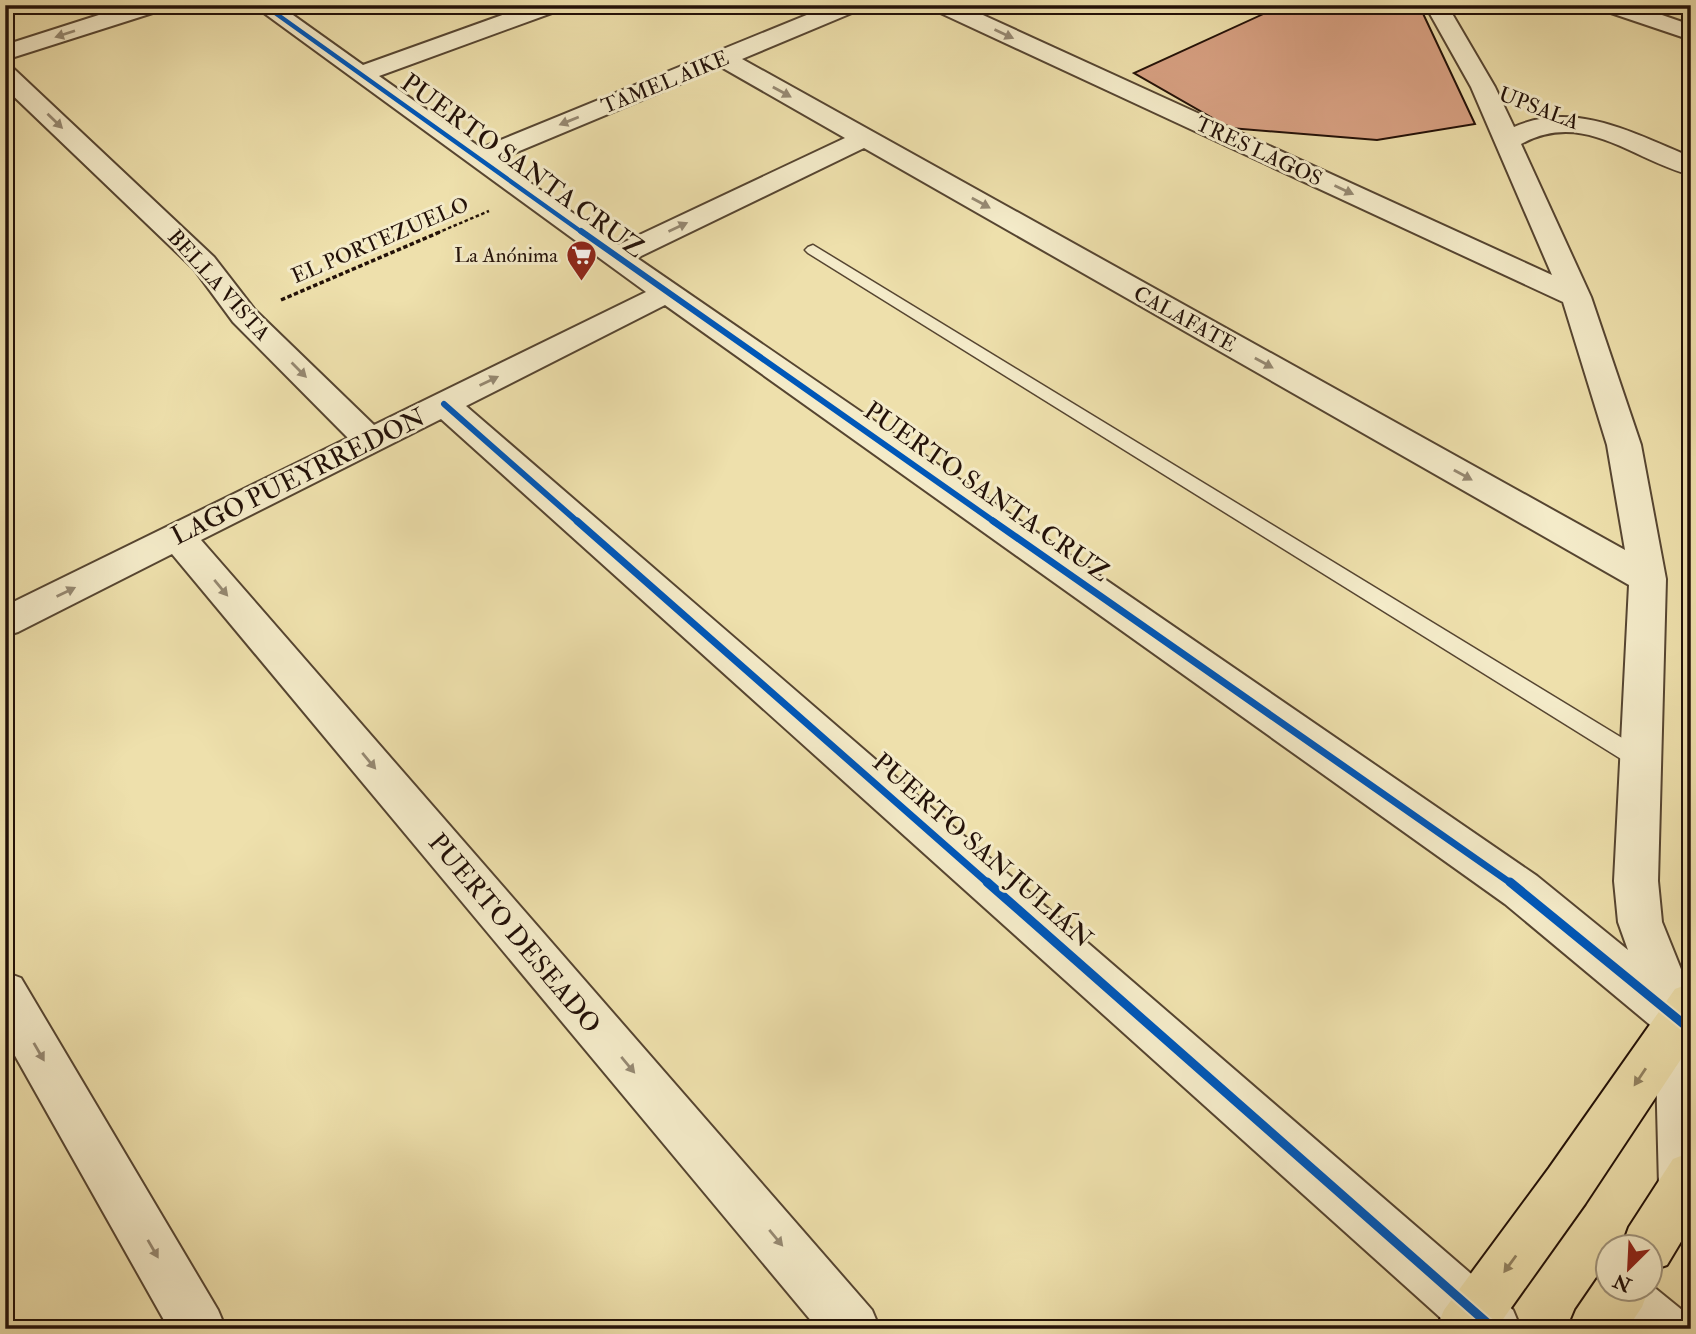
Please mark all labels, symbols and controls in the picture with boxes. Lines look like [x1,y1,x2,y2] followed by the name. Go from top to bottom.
[994,28,1014,40] one-way arrow
[55,29,76,39] one-way arrow
[598,45,733,120] street label: TAMEL AIKE
[395,67,650,265] street label: PUERTO SANTA CRUZ
[1495,81,1583,136] street label: UPSALA
[773,86,792,98] one-way arrow
[1191,110,1327,193] street label: TRES LAGOS
[46,113,63,129] one-way arrow
[559,116,580,127] one-way arrow
[1334,184,1354,196] one-way arrow
[287,191,473,290] street label: EL PORTEZUELO
[971,197,990,209] one-way arrow
[668,222,688,233] one-way arrow
[162,224,276,347] street label: BELLA VISTA
[564,238,598,282] supermarket icon: La Anónima
[454,242,558,269] place label: La Anónima
[1129,280,1241,359] street label: CALAFATE
[1255,357,1274,369] one-way arrow
[291,362,308,379] one-way arrow
[480,376,500,388] one-way arrow
[857,395,1116,589] street label: PUERTO SANTA CRUZ
[166,401,431,552] street label: LAGO PUEYRREDON
[1453,469,1472,481] one-way arrow
[213,580,228,597] one-way arrow
[56,586,76,597] one-way arrow
[866,745,1101,955] street label: PUERTO SAN JULIÁN
[361,753,376,770] one-way arrow
[421,827,607,1040] street label: PUERTO DESEADO
[33,1042,45,1061] one-way arrow
[620,1056,636,1074] one-way arrow
[1633,1068,1647,1086] one-way arrow
[768,1229,784,1247] one-way arrow
[1594,1232,1664,1302] north arrow
[147,1239,159,1259] one-way arrow
[1503,1255,1517,1273] one-way arrow
[1609,1268,1636,1297] text: N

